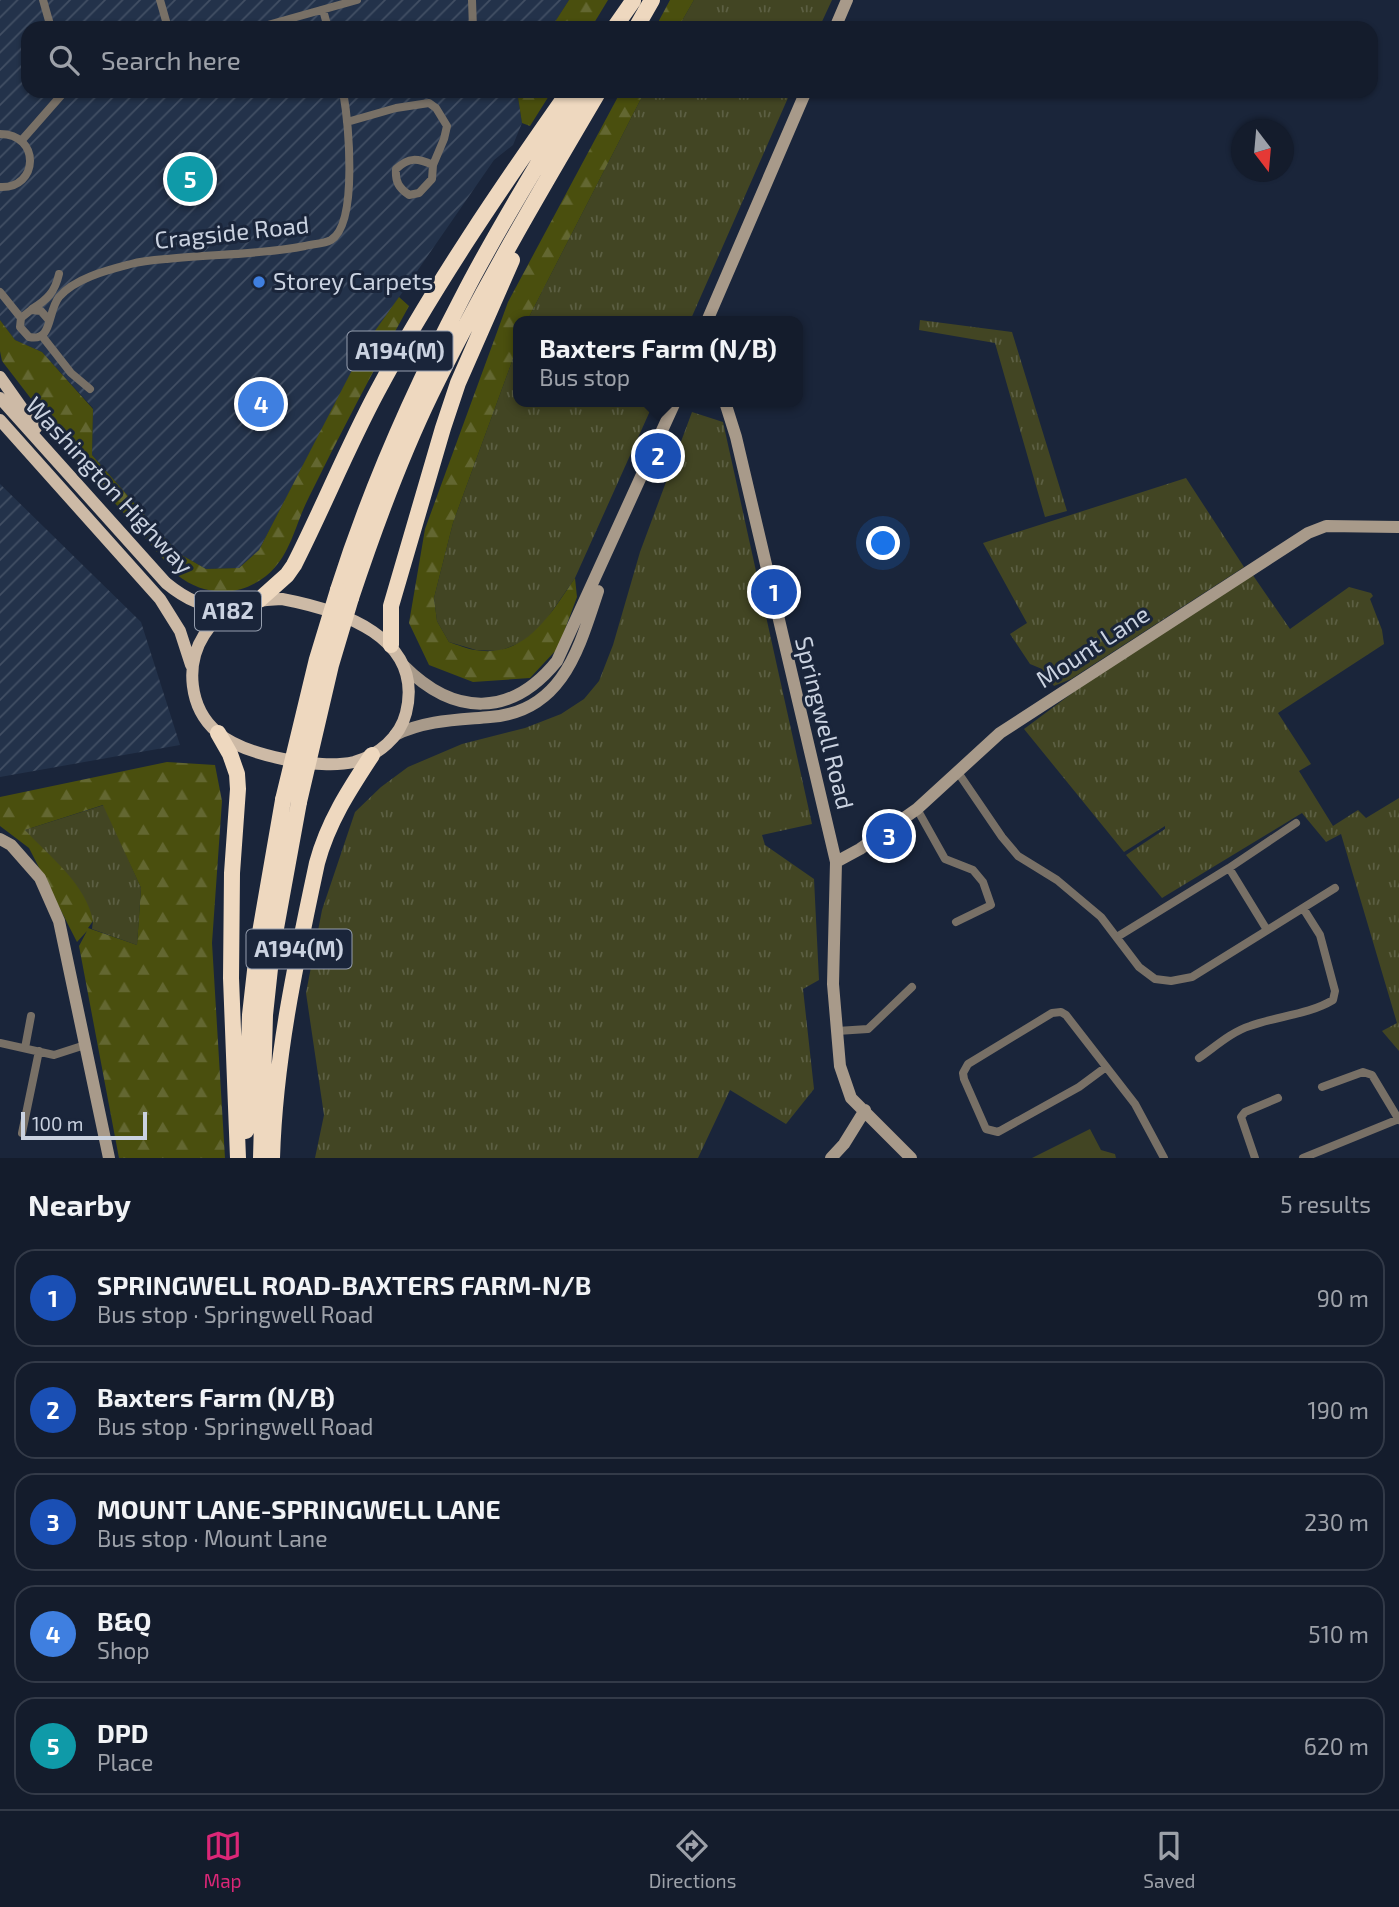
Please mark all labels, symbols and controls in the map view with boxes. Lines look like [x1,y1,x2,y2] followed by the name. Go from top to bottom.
[21,21,1378,98] search box
[45,41,83,79] icon: search
[101,44,241,75] text: Search here
[1231,119,1294,182] north arrow
[167,153,213,205] pin: 5
[153,209,311,254] street label: Cragside Road
[273,266,433,295] place label: Storey Carpets
[251,274,267,290] marker: Storey Carpets
[513,316,803,407] popup
[348,332,452,370] road number: A194(M)
[539,332,777,363] text: Baxters Farm (N/B)
[539,363,630,391] text: Bus stop
[238,378,284,430] pin: 4
[20,390,200,580] street label: Washington Highway
[635,430,681,482] pin: 2
[866,526,900,560] your location
[751,566,797,618] pin: 1
[195,592,261,631] road number: A182
[1030,598,1154,693] street label: Mount Lane
[790,633,861,812] street label: Springwell Road
[866,810,912,862] pin: 3
[246,930,352,968] road number: A194(M)
[21,1109,147,1141] scale bar
[32,1112,83,1135] text: 100 m
[28,1186,131,1222] text: Nearby
[1280,1190,1371,1218] text: 5 results
[97,1269,591,1300] text: SPRINGWELL ROAD-BAXTERS FARM-N/B
[48,1284,58,1312] text: 1
[1317,1284,1369,1312] text: 90 m
[97,1300,374,1328] text: Bus stop · Springwell Road
[97,1381,335,1412] text: Baxters Farm (N/B)
[46,1396,60,1424] text: 2
[1308,1396,1369,1424] text: 190 m
[97,1412,374,1440] text: Bus stop · Springwell Road
[97,1493,501,1524] text: MOUNT LANE-SPRINGWELL LANE
[46,1508,60,1536] text: 3
[1304,1508,1369,1536] text: 230 m
[97,1524,327,1552] text: Bus stop · Mount Lane
[97,1605,151,1636] text: B&Q
[46,1620,60,1648] text: 4
[1308,1620,1369,1648] text: 510 m
[97,1636,150,1664] text: Shop
[97,1717,149,1748] text: DPD
[47,1732,59,1760] text: 5
[1304,1732,1369,1760] text: 620 m
[97,1748,153,1776] text: Place
[204,1827,242,1892] tab: Map
[649,1827,736,1892] tab: Directions
[1143,1827,1195,1892] tab: Saved

